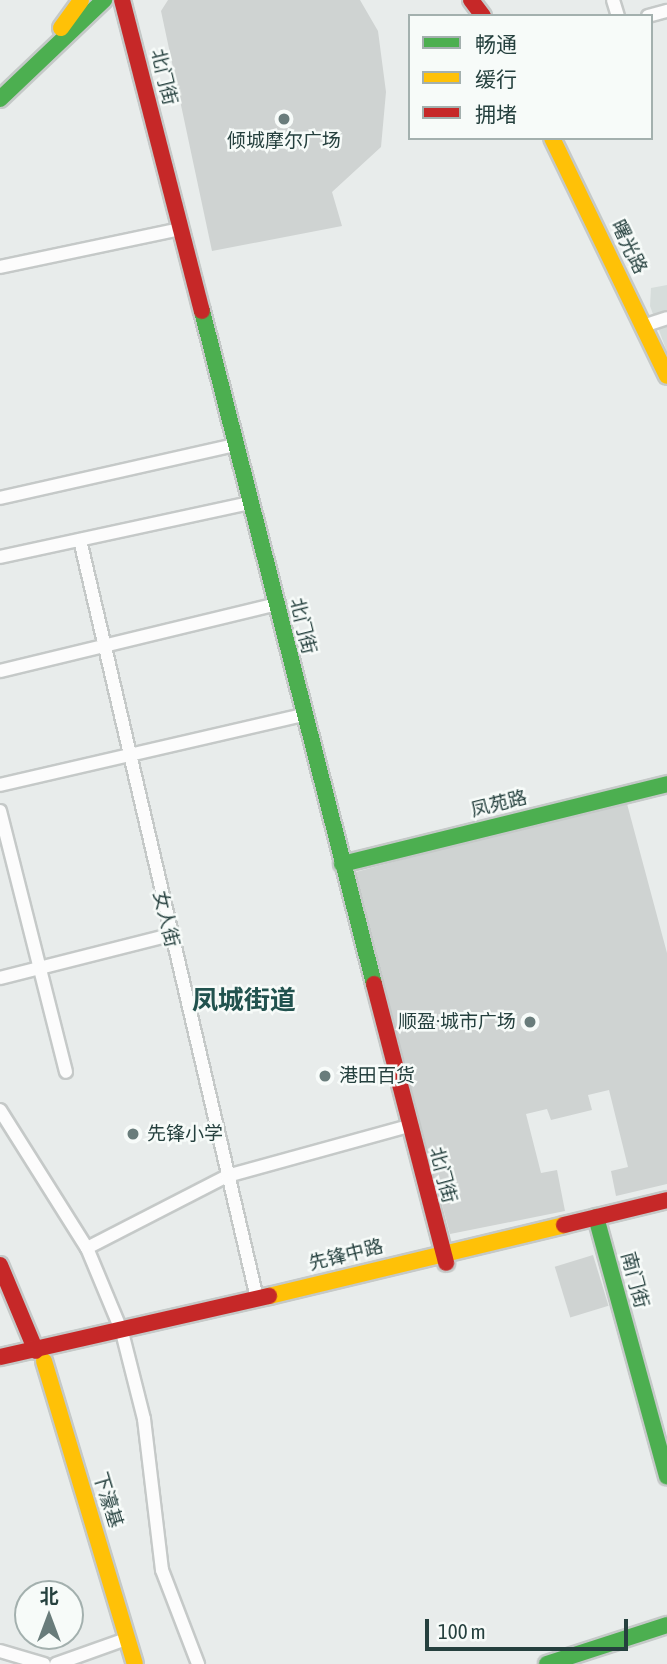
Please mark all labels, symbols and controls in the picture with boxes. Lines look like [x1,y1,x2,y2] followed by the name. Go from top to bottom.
[408,14,653,140] legend
[475,32,517,56] text: 畅通
[146,47,182,107] street label: 北门街
[475,67,517,91] text: 缓行
[475,102,517,126] text: 拥堵
[276,111,292,127] marker: 倾城摩尔广场
[227,130,341,152] place label: 倾城摩尔广场
[606,216,652,278] street label: 曙光路
[285,596,321,656] street label: 北门街
[469,786,529,822] street label: 凤苑路
[148,889,184,949] street label: 女人街
[192,985,296,1017] district label: 凤城街道
[398,1011,516,1033] place label: 顺盈·城市广场
[522,1014,538,1030] marker: 顺盈·城市广场
[339,1065,415,1087] place label: 港田百货
[317,1068,333,1084] marker: 港田百货
[147,1123,223,1145] place label: 先锋小学
[125,1126,141,1142] marker: 先锋小学
[425,1145,461,1205] street label: 北门街
[306,1235,386,1275] street label: 先锋中路
[617,1250,653,1310] street label: 南门街
[89,1469,127,1531] street label: 下濠基
[14,1580,84,1650] north arrow
[39,1585,59,1607] text: 北
[429,1604,632,1648] scale bar
[438,1619,486,1643] text: 100 m

